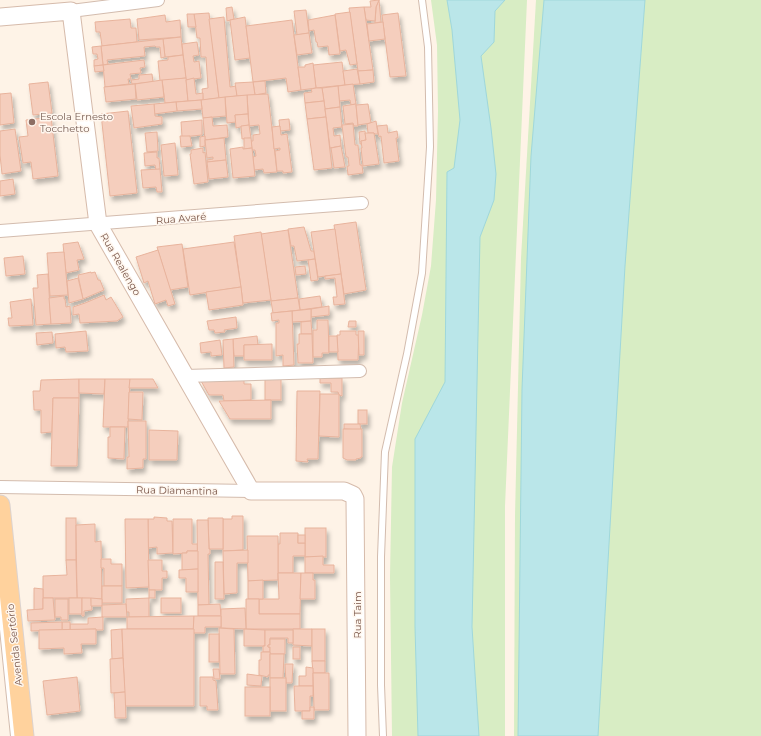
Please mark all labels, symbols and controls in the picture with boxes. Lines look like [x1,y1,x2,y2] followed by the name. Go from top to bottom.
[40,110,113,135] place label: Escola Ernesto Tocchetto
[27,117,37,127] marker: Escola Ernesto Tocchetto
[155,210,207,227] street label: Rua Avaré
[97,231,144,298] street label: Rua Realengo
[136,483,218,498] street label: Rua Diamantina
[351,591,364,639] street label: Rua Taim
[4,603,25,687] street label: Avenida Sertório

